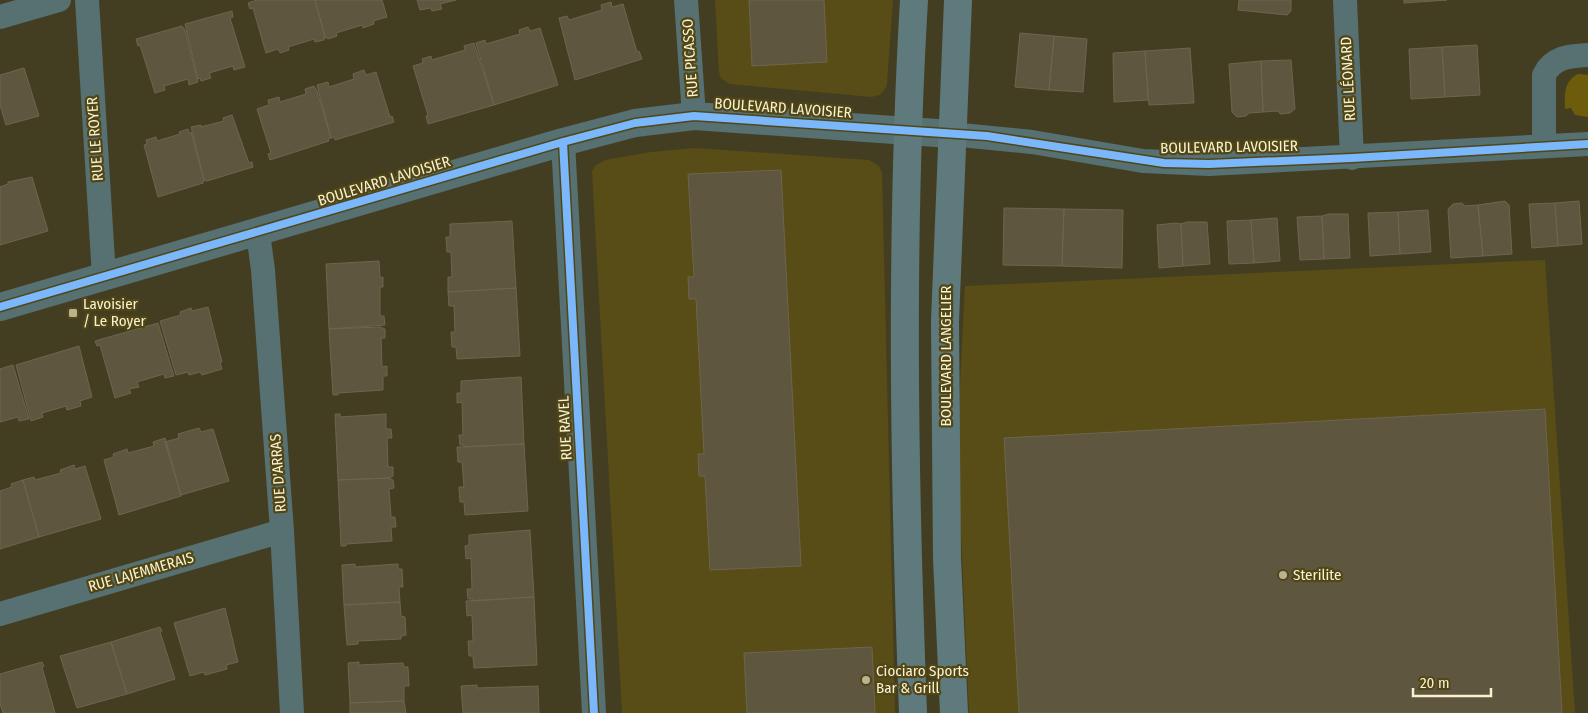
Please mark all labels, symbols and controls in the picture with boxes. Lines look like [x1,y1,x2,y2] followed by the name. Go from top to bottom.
[678,18,702,98] street label: RUE PICASSO
[1337,36,1359,122] street label: RUE LÉONARD
[714,94,852,122] street label: BOULEVARD LAVOISIER
[83,96,107,182] street label: RUE LE ROYER
[1160,137,1298,157] street label: BOULEVARD LAVOISIER
[316,152,452,210] street label: BOULEVARD LAVOISIER
[937,286,955,426] street label: BOULEVARD LANGELIER
[83,295,147,330] place label: Lavoisier / Le Royer
[67,307,79,319] marker: Lavoisier / Le Royer
[554,395,576,461] street label: RUE RAVEL
[266,433,290,513] street label: RUE D'ARRAS
[86,548,196,596] street label: RUE LAJEMMERAIS
[1293,566,1341,584] place label: Sterilite
[1277,569,1289,581] marker: Sterilite
[876,662,969,697] place label: Ciociaro Sports Bar & Grill
[1413,666,1490,698] scale bar
[860,674,872,686] marker: Ciociaro Sports Bar & Grill
[1420,674,1450,692] text: 20 m

